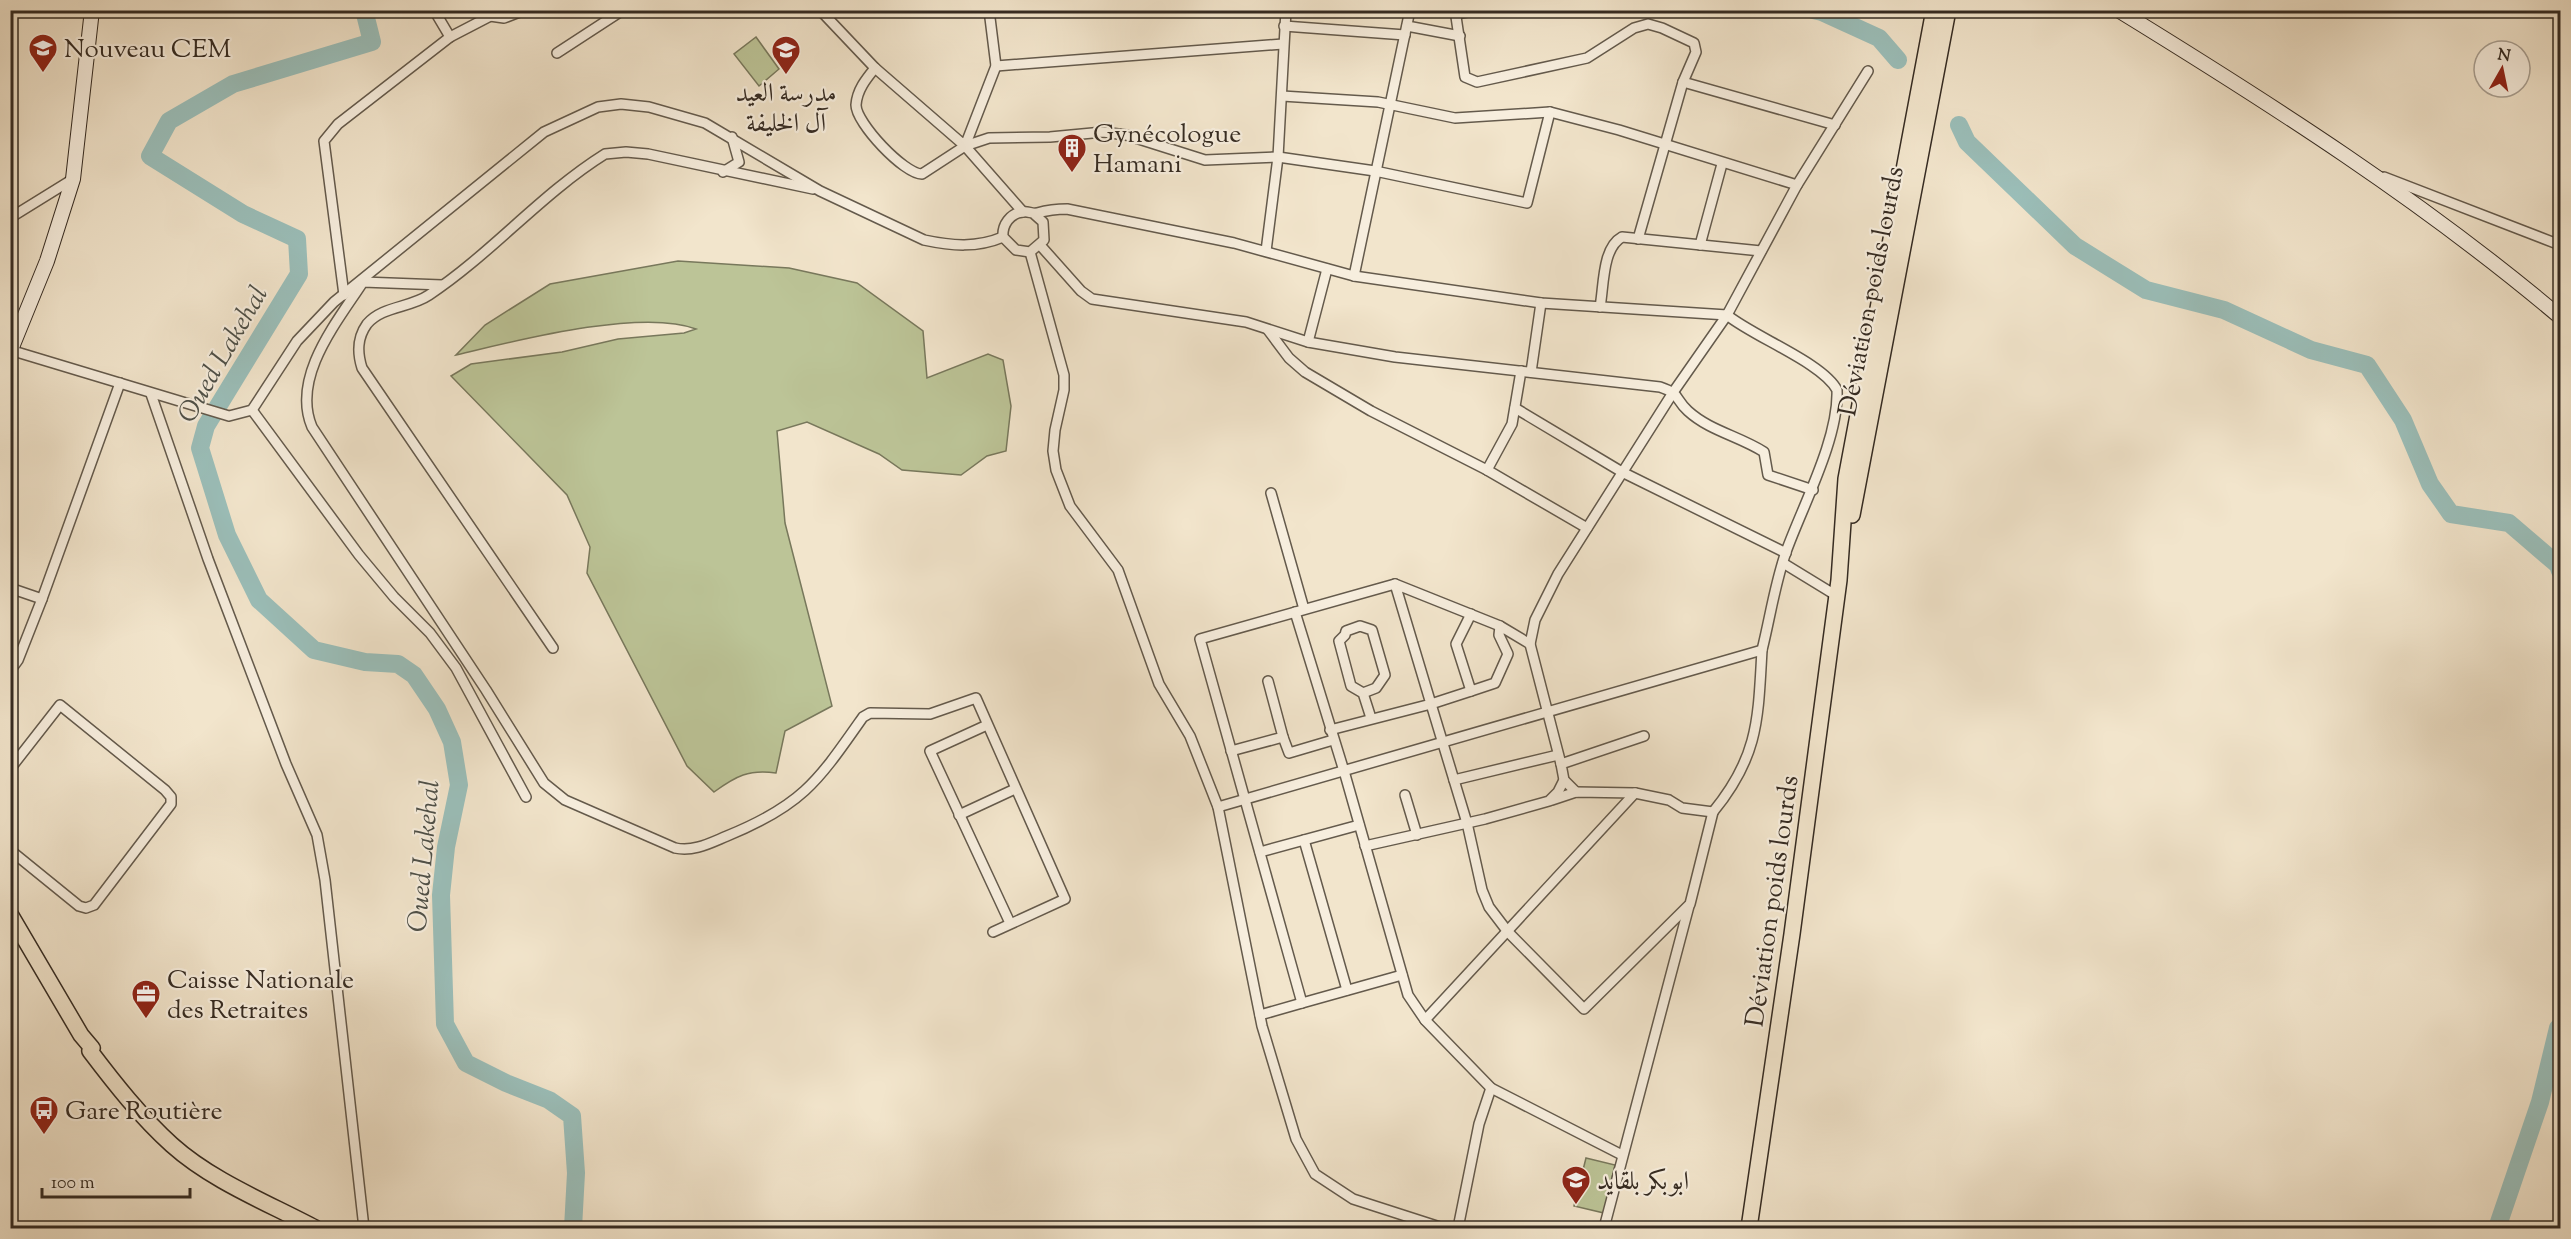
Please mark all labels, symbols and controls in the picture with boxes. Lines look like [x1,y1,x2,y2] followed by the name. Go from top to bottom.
[27,32,59,74] school or university icon: Nouveau CEM
[64,32,231,69] place label: Nouveau CEM
[770,34,802,76] school or university icon: مدرسة العيد آل الخليفة
[2472,39,2532,99] north arrow
[2496,44,2512,69] text: N
[735,76,837,143] place label: مدرسة العيد آل الخليفة
[1093,117,1241,184] place label: Gynécologue Hamani
[1056,132,1088,174] building icon: Gynécologue Hamani
[1830,164,1915,419] street label: Déviation poids lourds
[169,279,279,431] water label: Oued Lakehal
[1738,773,1809,1029] street label: Déviation poids lourds
[399,779,452,934] water label: Oued Lakehal
[167,963,354,1030] place label: Caisse Nationale des Retraites
[130,978,162,1020] office icon: Caisse Nationale des Retraites
[28,1094,60,1136] bus stop icon: Gare Routière
[65,1094,223,1131] place label: Gare Routière
[42,1161,190,1199] scale bar
[1560,1164,1592,1206] school or university icon: ابوبكر بلقايد
[1597,1164,1689,1201] place label: ابوبكر بلقايد
[51,1171,95,1197] text: 100 m

